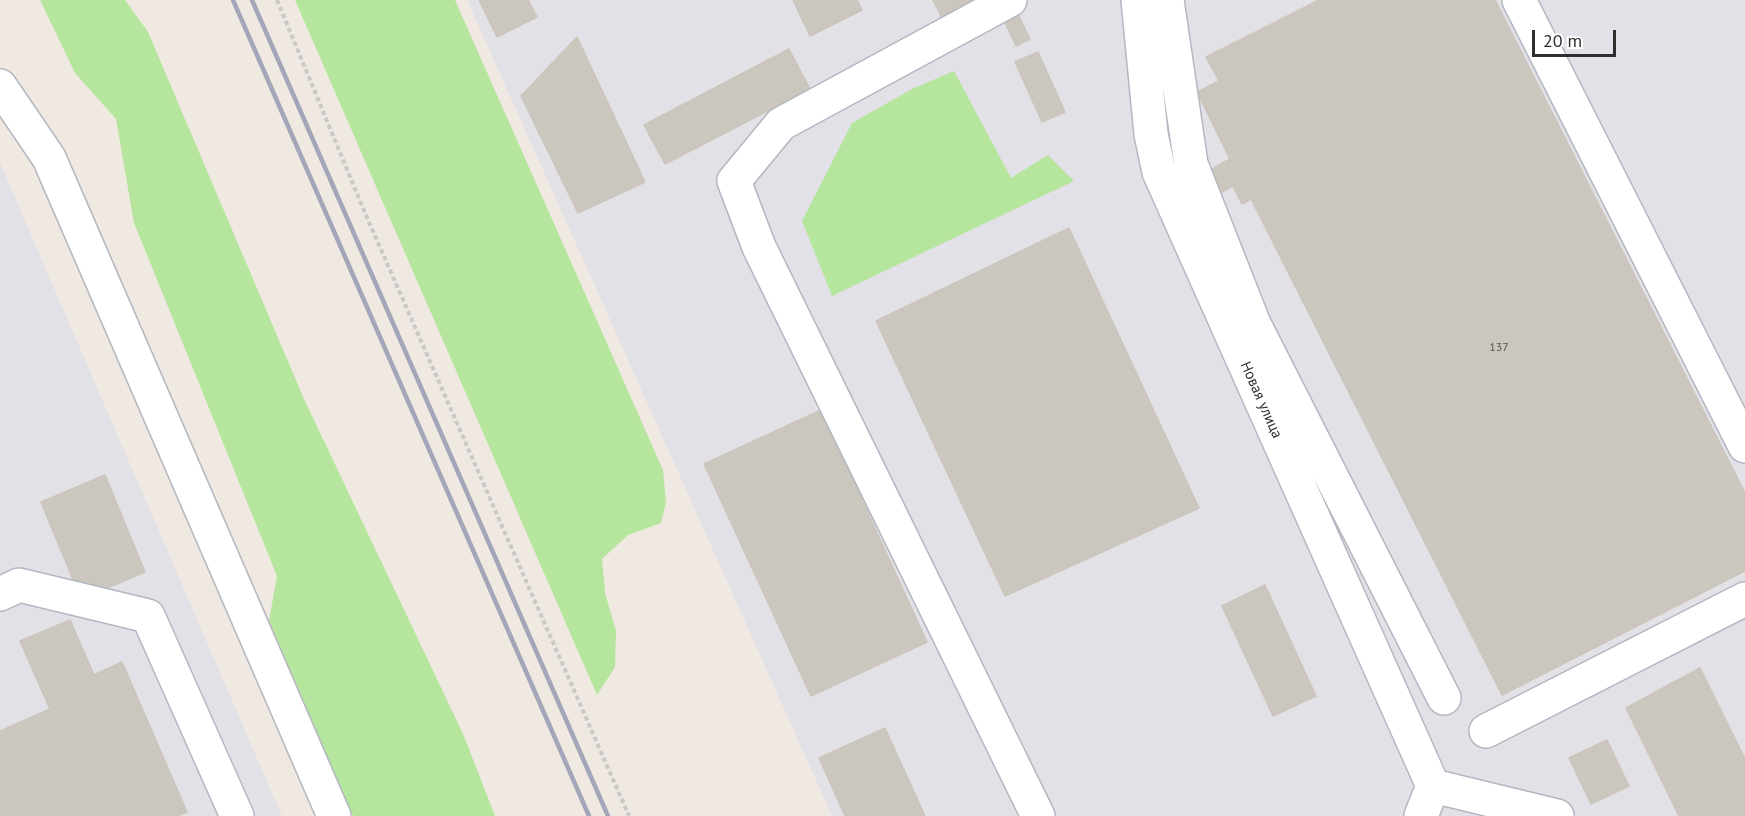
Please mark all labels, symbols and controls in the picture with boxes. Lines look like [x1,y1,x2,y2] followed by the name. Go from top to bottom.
[1535,18,1619,56] scale bar
[1543,29,1582,52] text: 20 m
[1489,341,1509,355] house number: 137
[1236,359,1286,441] street label: Новая улица

